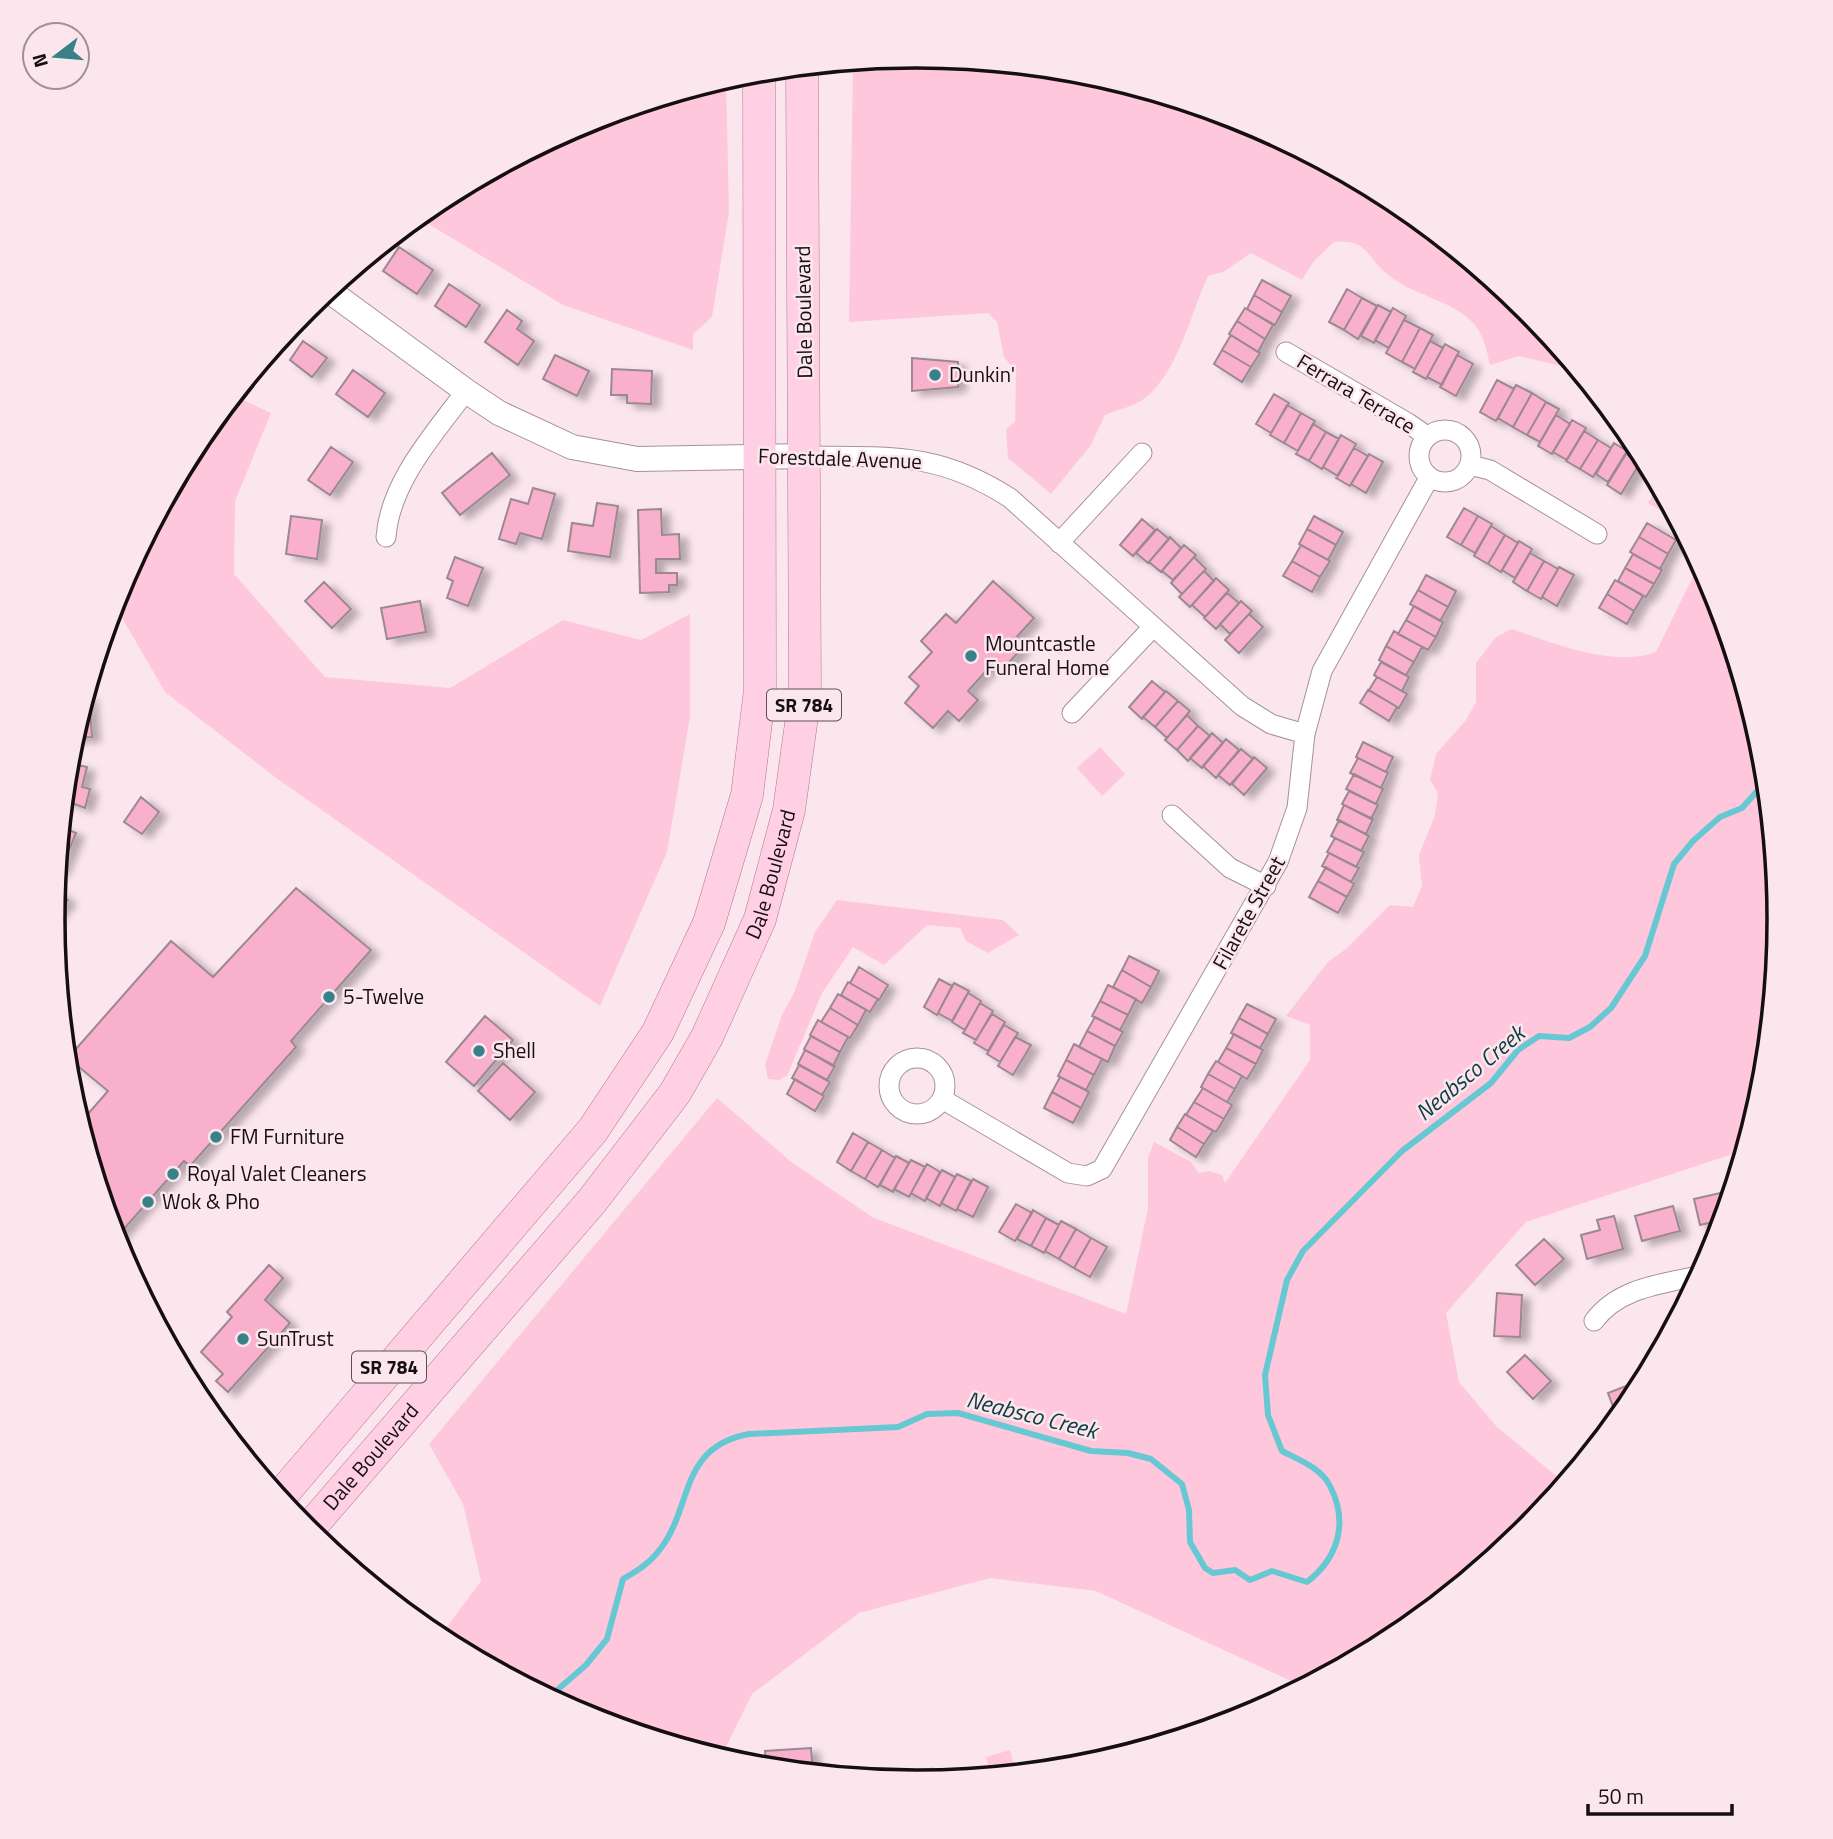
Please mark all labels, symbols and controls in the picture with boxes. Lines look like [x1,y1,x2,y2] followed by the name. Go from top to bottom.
[21,21,91,91] north arrow
[23,50,55,71] text: N
[786,245,820,379] street label: Dale Boulevard
[1291,345,1422,441] street label: Ferrara Terrace
[949,358,1015,390] place label: Dunkin'
[927,367,943,383] marker: Dunkin'
[758,439,923,477] street label: Forestdale Avenue
[985,627,1109,683] place label: Mountcastle Funeral Home
[963,648,979,664] marker: Mountcastle Funeral Home
[767,690,841,720] road number: SR 784
[736,806,803,944] street label: Dale Boulevard
[1204,849,1293,975] street label: Filarete Street
[343,980,424,1012] place label: 5-Twelve
[321,989,337,1005] marker: 5-Twelve
[1407,1015,1534,1129] water label: Neabsco Creek
[493,1034,536,1066] place label: Shell
[471,1043,487,1059] marker: Shell
[230,1120,344,1152] place label: FM Furniture
[208,1129,224,1145] marker: FM Furniture
[187,1157,366,1189] place label: Royal Valet Cleaners
[165,1166,181,1182] marker: Royal Valet Cleaners
[162,1185,260,1217] place label: Wok & Pho
[140,1194,156,1210] marker: Wok & Pho
[257,1322,334,1354] place label: SunTrust
[235,1331,251,1347] marker: SunTrust
[352,1352,426,1382] road number: SR 784
[963,1381,1104,1448] water label: Neabsco Creek
[315,1395,426,1517] street label: Dale Boulevard
[1588,1772,1731,1816] scale bar
[1598,1780,1644,1812] text: 50 m

